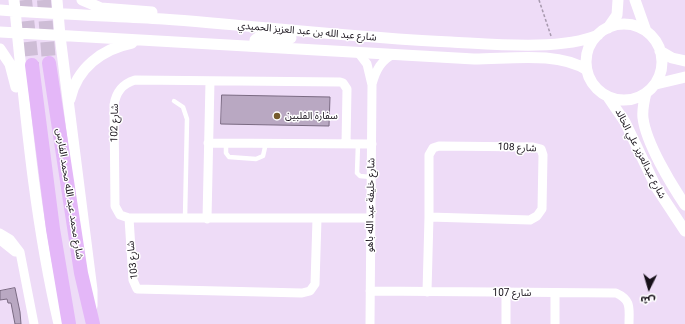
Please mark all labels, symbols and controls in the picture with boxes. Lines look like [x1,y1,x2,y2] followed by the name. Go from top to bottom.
[237,20,377,44] street label: شارع عبد الله بن عبد العزيز الحميدي
[109,103,121,143] street label: شارع 102
[612,107,668,201] street label: شارع عبدالعزيز علي الخالد
[285,110,338,122] place label: سفارة الفلبين
[272,111,282,121] marker: سفارة الفلبين
[53,128,85,260] street label: شارع محمد عبد الله محمد الفارس
[497,141,537,155] street label: شارع 108
[364,158,378,252] street label: شارع خليفة عبد الله باهو
[125,240,141,280] street label: شارع 103
[629,268,669,308] north arrow
[493,287,531,299] street label: شارع 107
[640,293,656,308] text: ش

